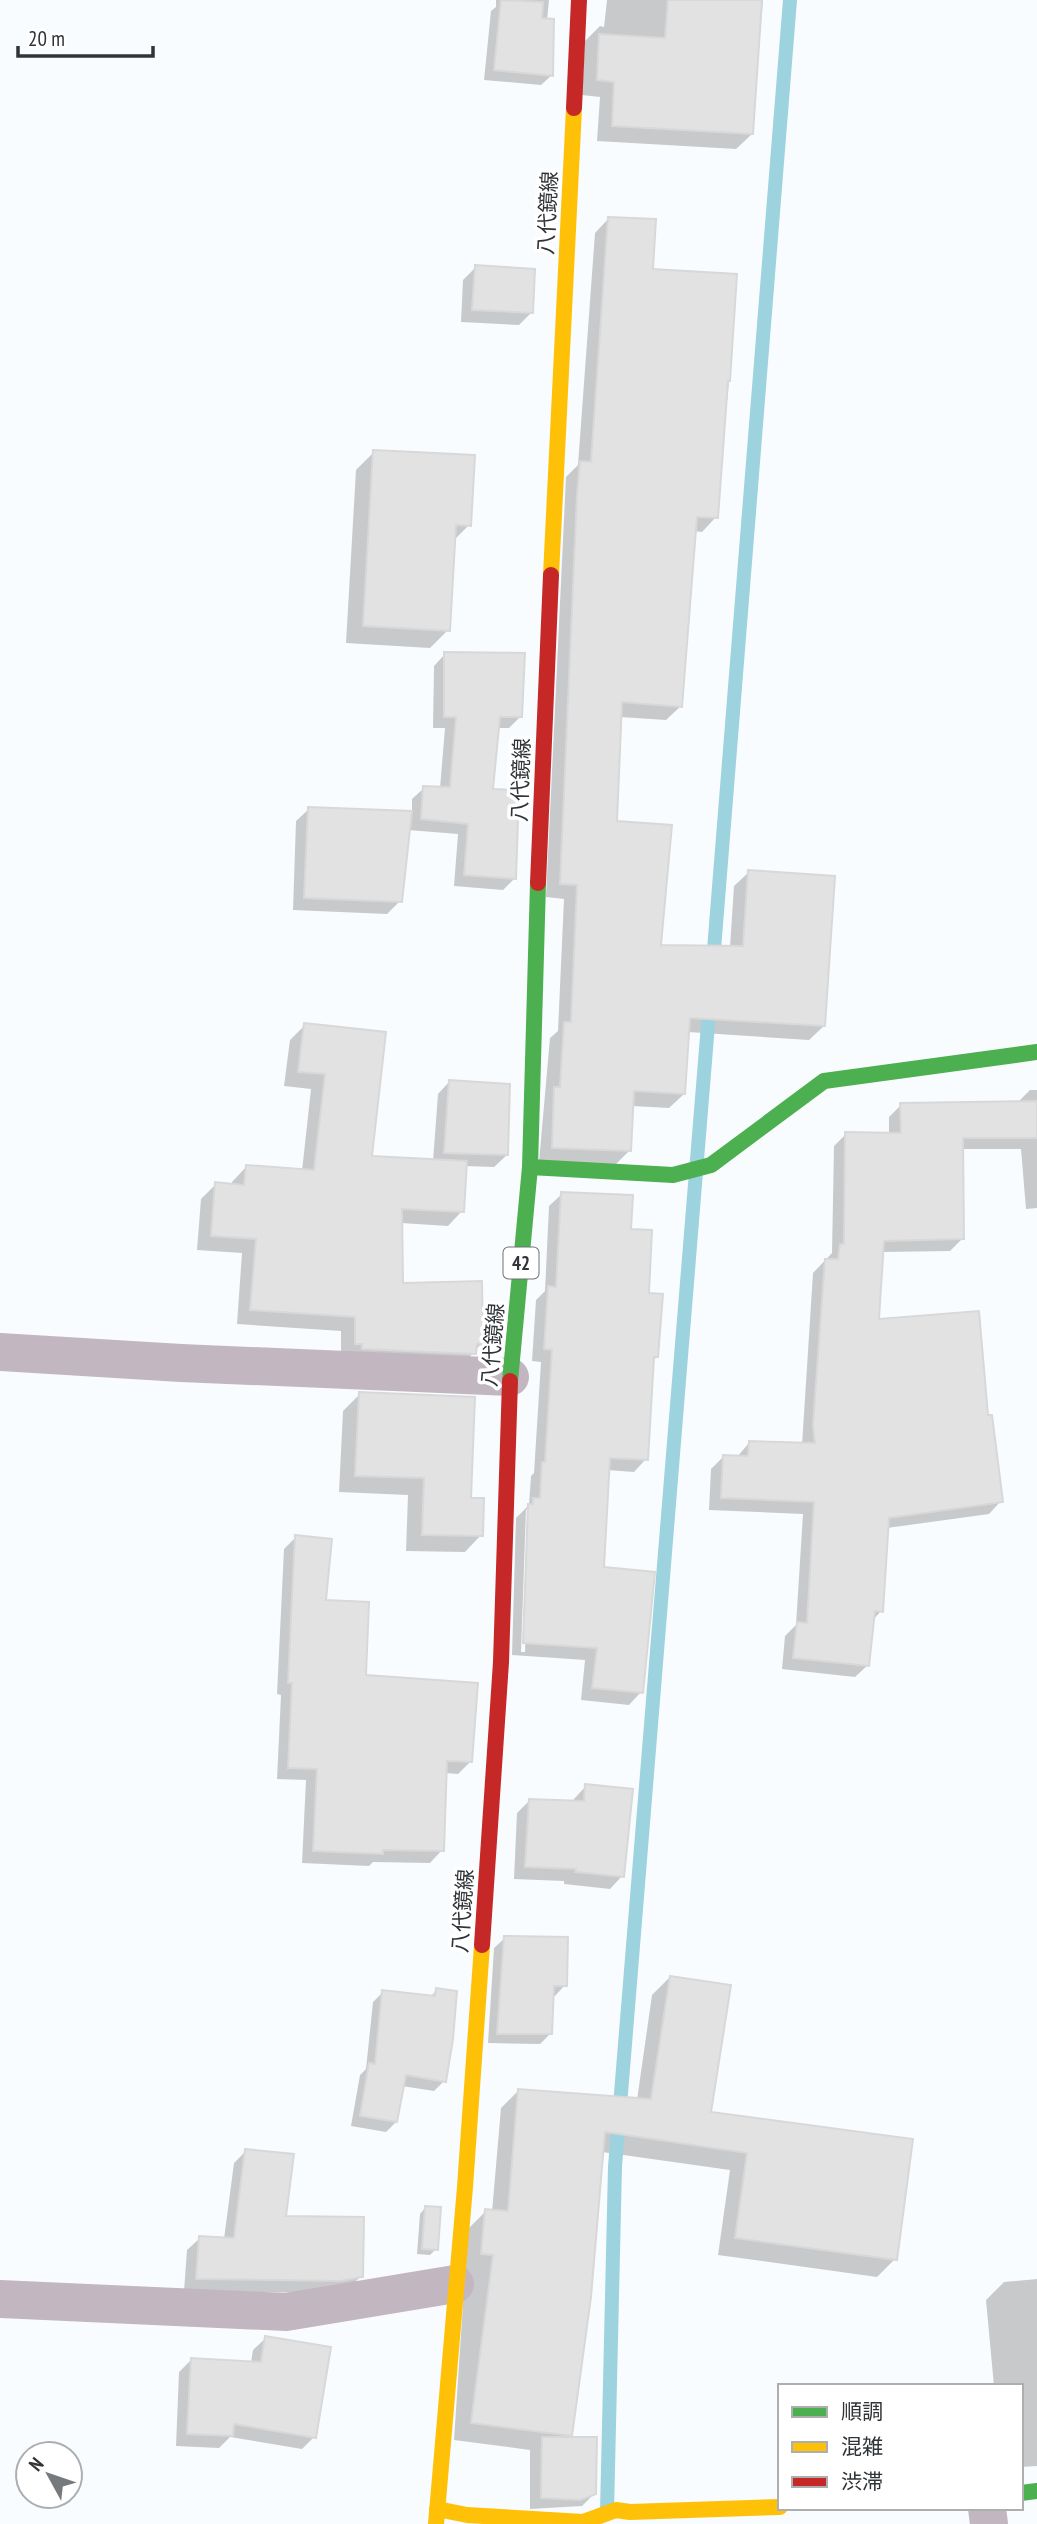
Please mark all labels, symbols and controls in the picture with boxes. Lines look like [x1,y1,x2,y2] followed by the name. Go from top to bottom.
[18,14,152,58] scale bar
[28,25,65,52] text: 20 m
[532,170,563,256] street label: 八代鏡線
[506,738,535,822] street label: 八代鏡線
[504,1247,538,1278] road number: 42
[475,1302,510,1388] street label: 八代鏡線
[446,1868,479,1954] street label: 八代鏡線
[778,2384,1023,2510] legend
[841,2398,883,2425] text: 順調
[841,2433,883,2460] text: 混雑
[14,2440,84,2510] north arrow
[23,2452,48,2476] text: N
[841,2468,883,2495] text: 渋滞

